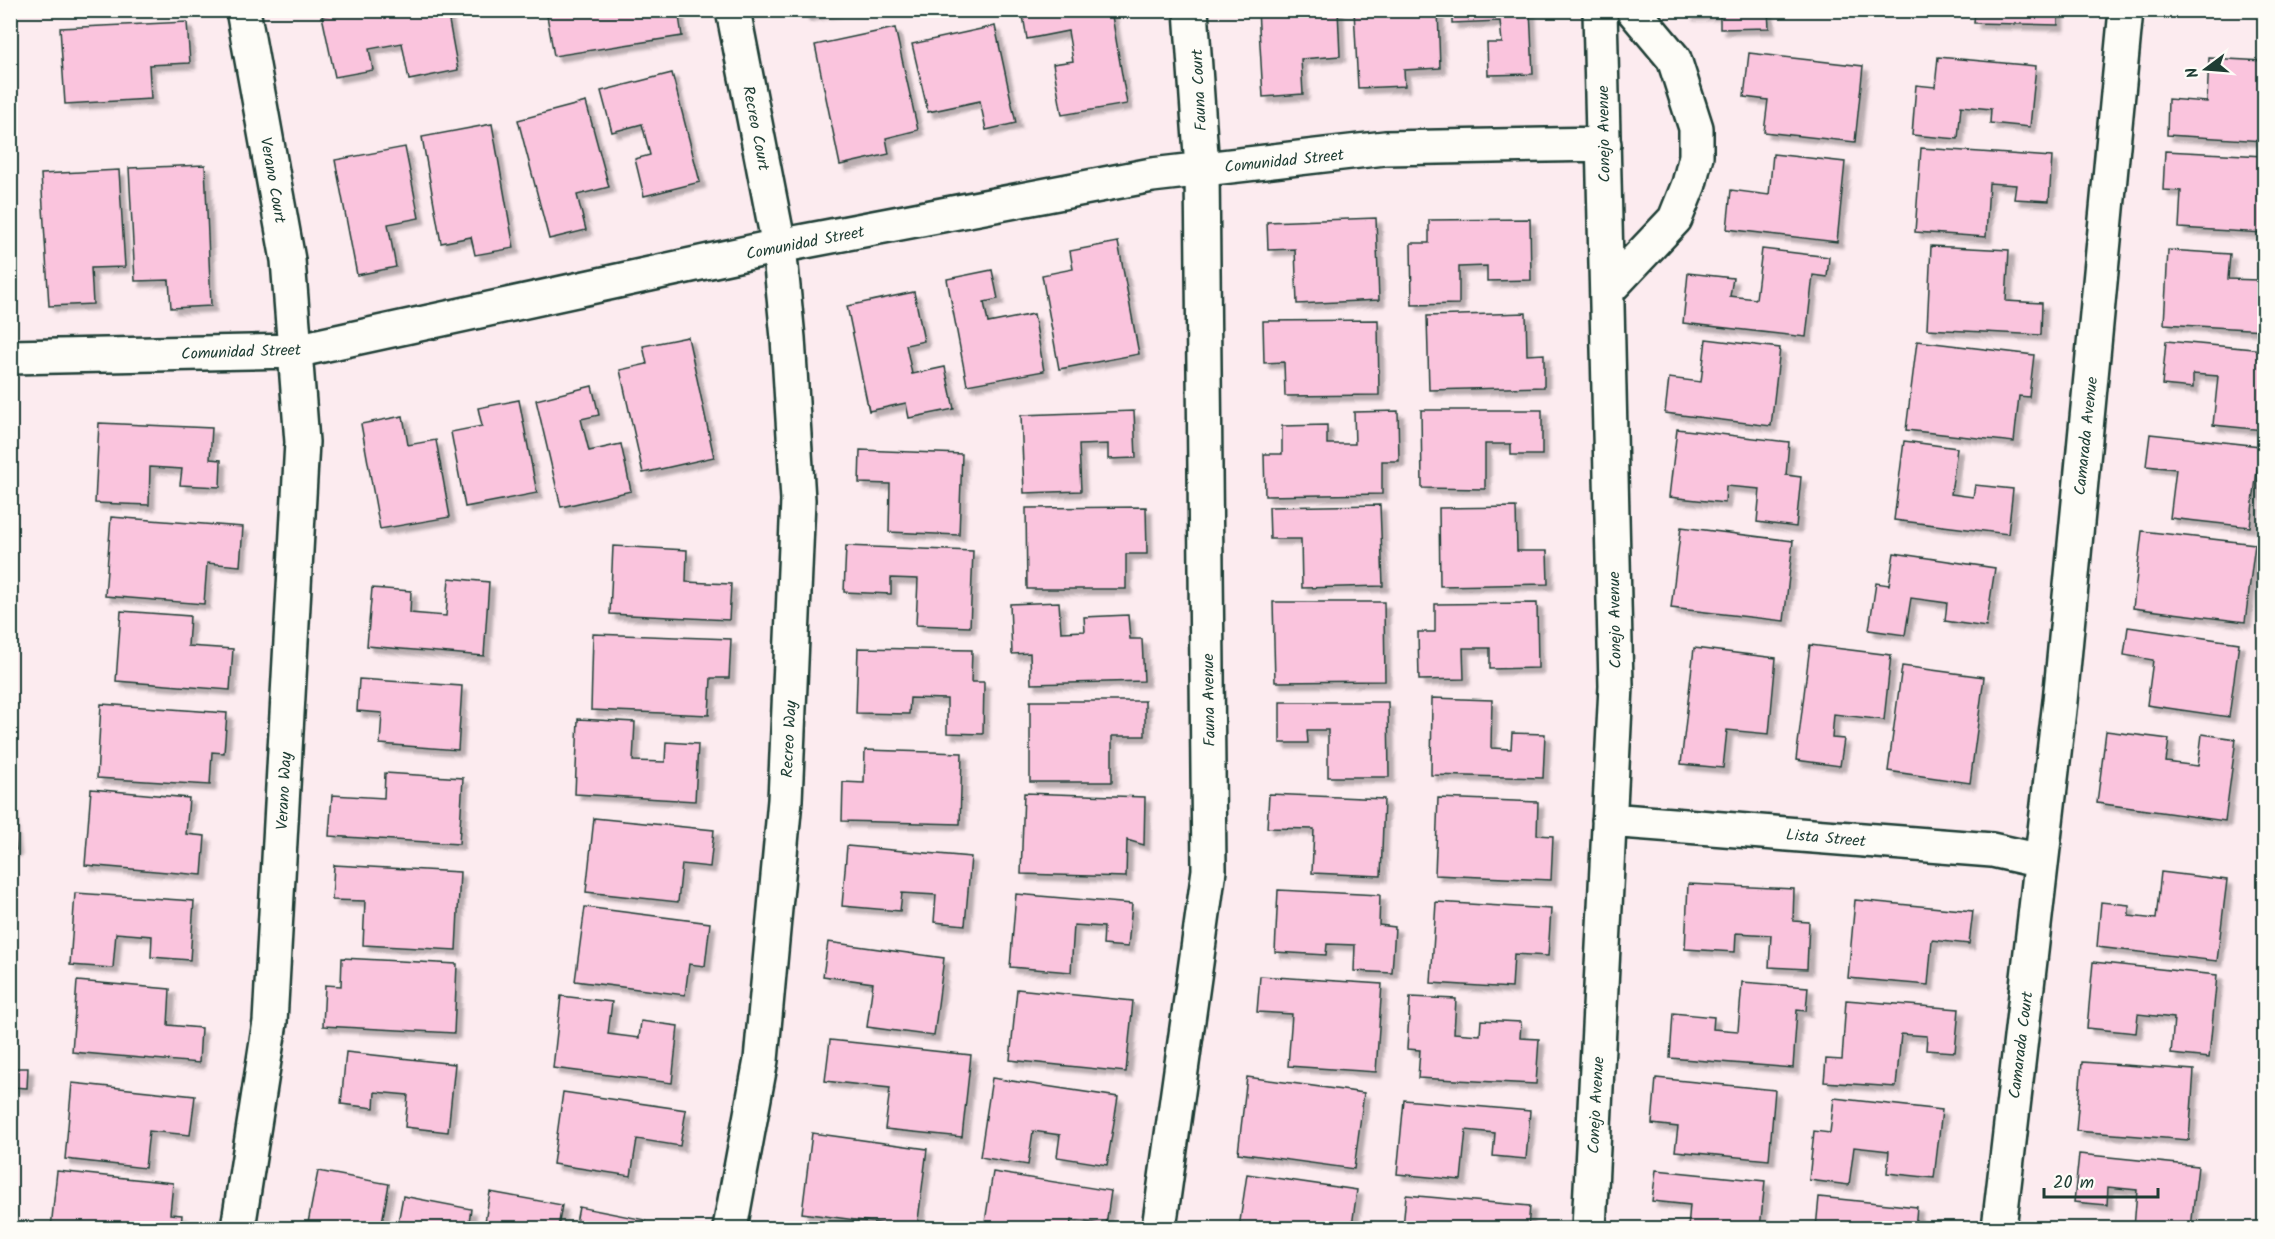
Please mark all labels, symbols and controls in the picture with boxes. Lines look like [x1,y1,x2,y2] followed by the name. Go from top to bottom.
[2176,39,2236,99] north arrow
[1185,48,1214,132] street label: Fauna Court
[2180,64,2206,81] text: N
[735,84,776,174] street label: Recreo Court
[1591,85,1618,183] street label: Conejo Avenue
[253,135,293,226] street label: Verano Court
[1223,143,1346,180] street label: Comunidad Street
[744,220,867,267] street label: Comunidad Street
[181,338,302,367] street label: Comunidad Street
[2068,376,2105,497] street label: Camarada Avenue
[1602,571,1629,669] street label: Conejo Avenue
[1196,653,1223,747] street label: Fauna Avenue
[775,699,804,778] street label: Recreo Way
[270,751,299,831] street label: Verano Way
[1785,823,1868,855] street label: Lista Street
[2002,989,2041,1100] street label: Camarada Court
[1581,1056,1612,1154] street label: Conejo Avenue
[2044,1161,2158,1199] scale bar
[2053,1169,2094,1198] text: 20 m

